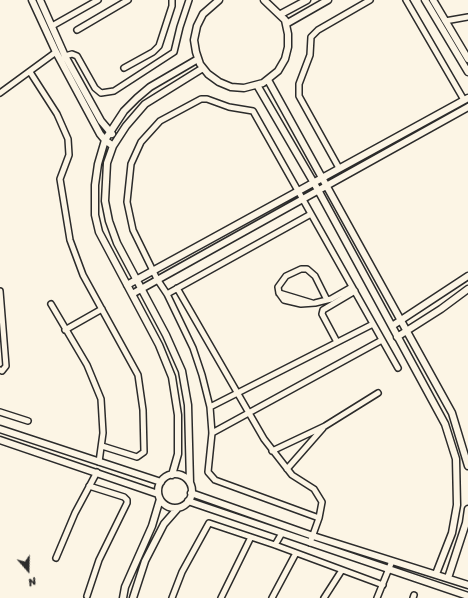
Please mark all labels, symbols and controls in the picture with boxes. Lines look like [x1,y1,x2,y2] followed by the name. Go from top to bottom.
[8,550,48,590] north arrow
[25,572,39,592] text: N

